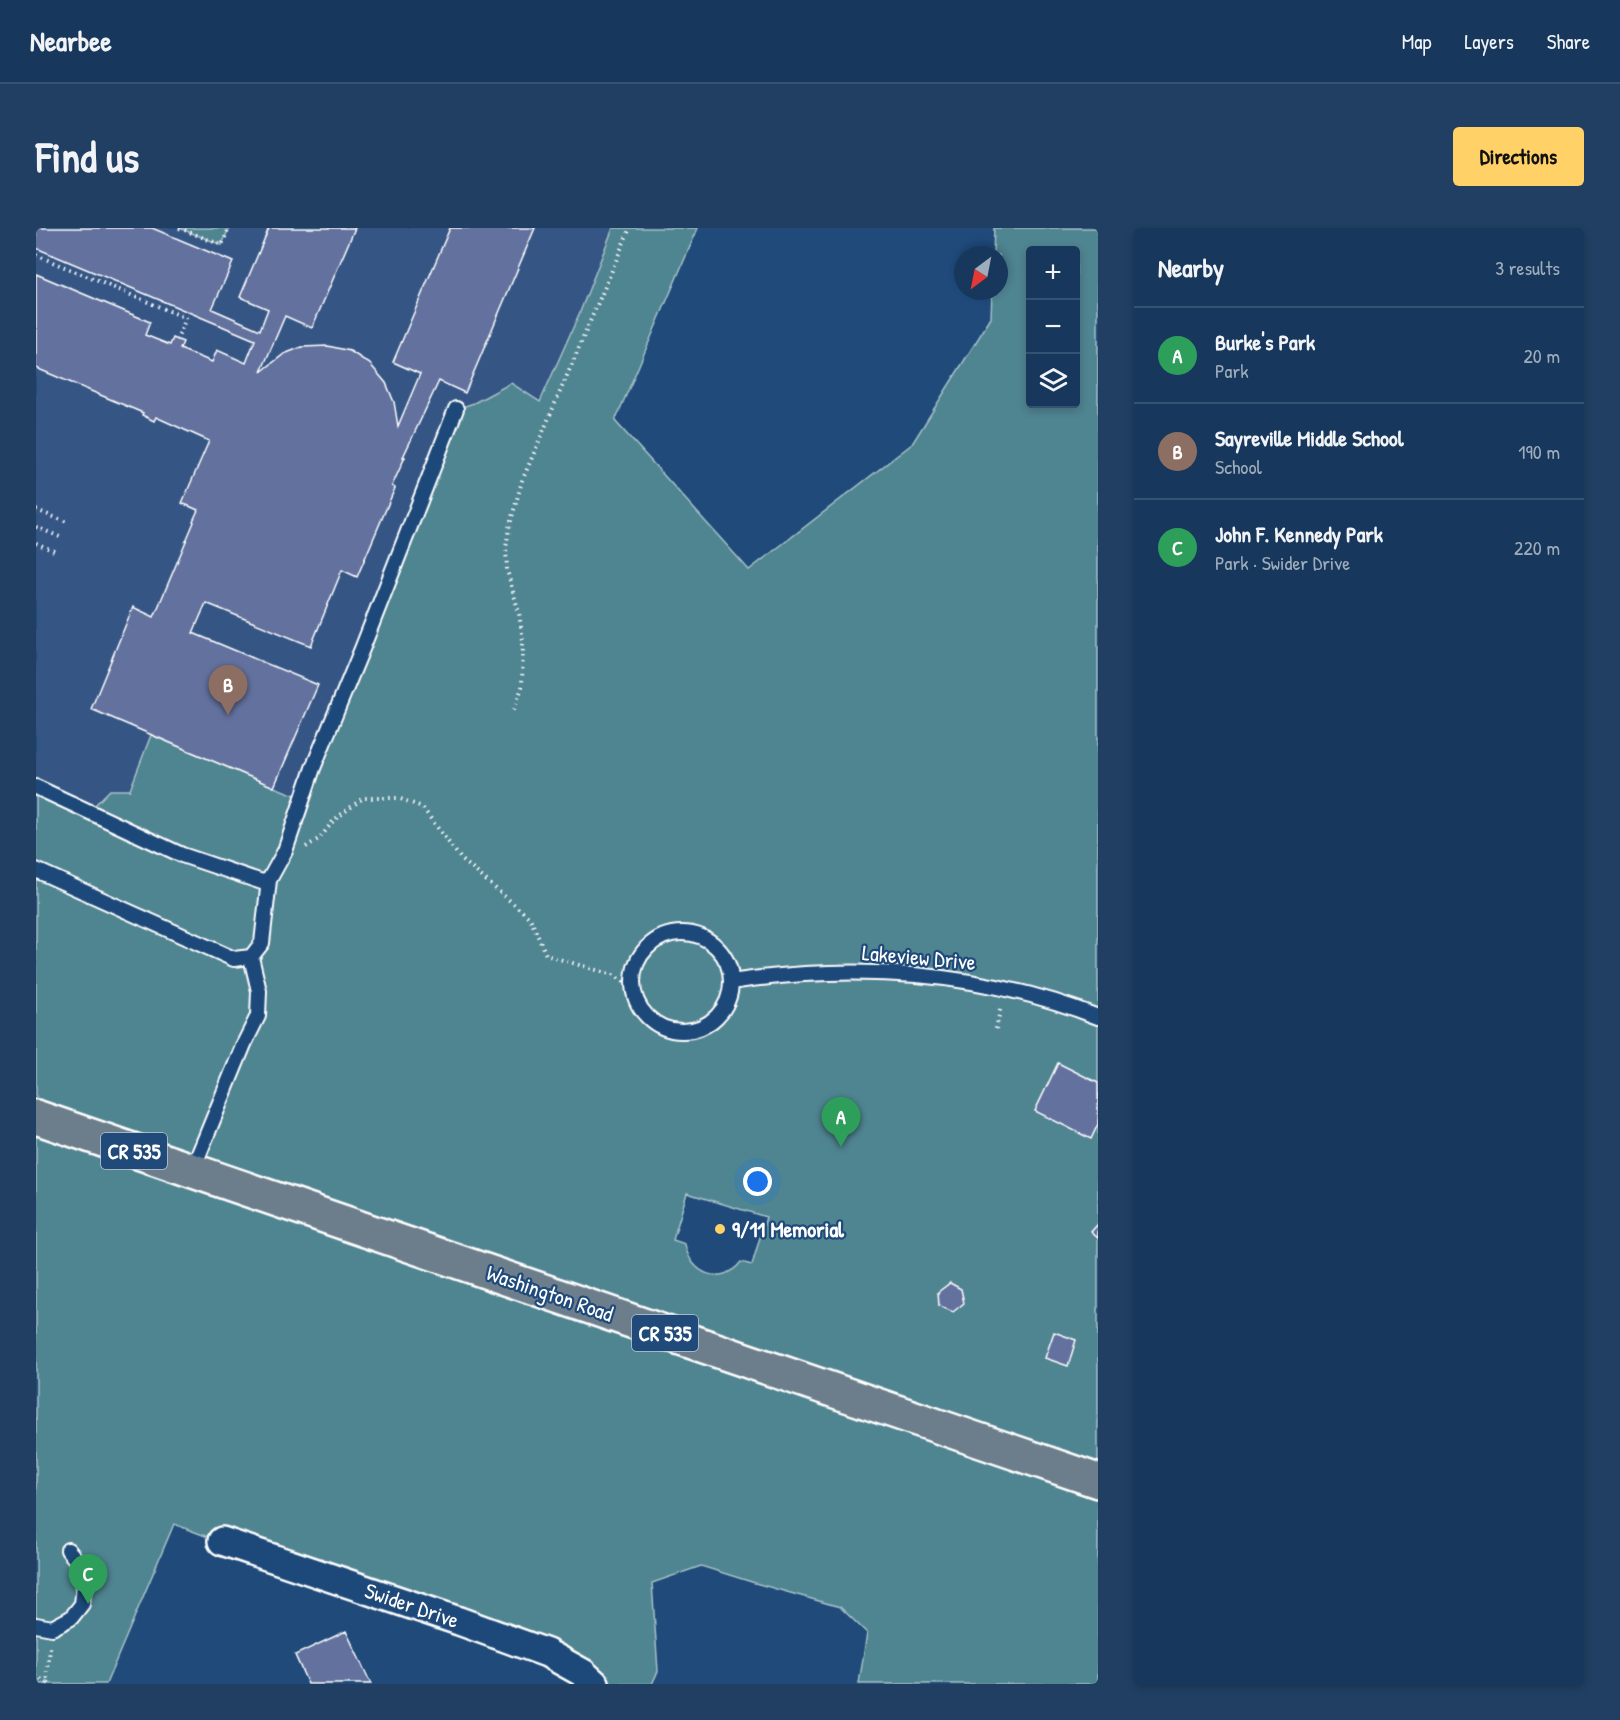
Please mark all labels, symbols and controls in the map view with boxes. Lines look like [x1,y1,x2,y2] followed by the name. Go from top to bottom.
[30,22,112,60] text: Nearbee
[1402,27,1431,56] text: Map
[1464,27,1514,56] text: Layers
[1547,27,1590,56] text: Share
[1453,127,1584,186] button: Directions
[36,128,139,185] text: Find us
[954,246,1008,300] north arrow
[1026,246,1080,408] map controls
[1026,246,1080,300] button: +
[1158,250,1224,285] text: Nearby
[1495,254,1560,281] text: 3 results
[1026,300,1080,354] button: −
[1215,327,1315,357] text: Burke's Park
[1173,342,1182,369] text: A
[1523,342,1560,369] text: 20 m
[1026,354,1080,408] button: layers
[1215,357,1248,384] text: Park
[1215,423,1404,453] text: Sayreville Middle School
[1172,438,1183,465] text: B
[1518,438,1560,465] text: 190 m
[1215,453,1262,480] text: School
[1215,519,1383,549] text: John F. Kennedy Park
[1172,534,1183,561] text: C
[1514,534,1560,561] text: 220 m
[1215,549,1350,576] text: Park · Swider Drive
[208,666,248,715] pin: B
[861,937,977,977] street label: Lakeview Drive
[822,1098,860,1147] pin: A
[101,1133,167,1169] road number: CR 535
[743,1167,772,1196] your location
[732,1214,845,1244] place label: 9/11 Memorial
[713,1222,727,1236] marker: 9/11 Memorial
[483,1257,618,1329] street label: Washington Road
[632,1315,698,1351] road number: CR 535
[68,1554,108,1604] pin: C
[361,1575,463,1635] street label: Swider Drive

